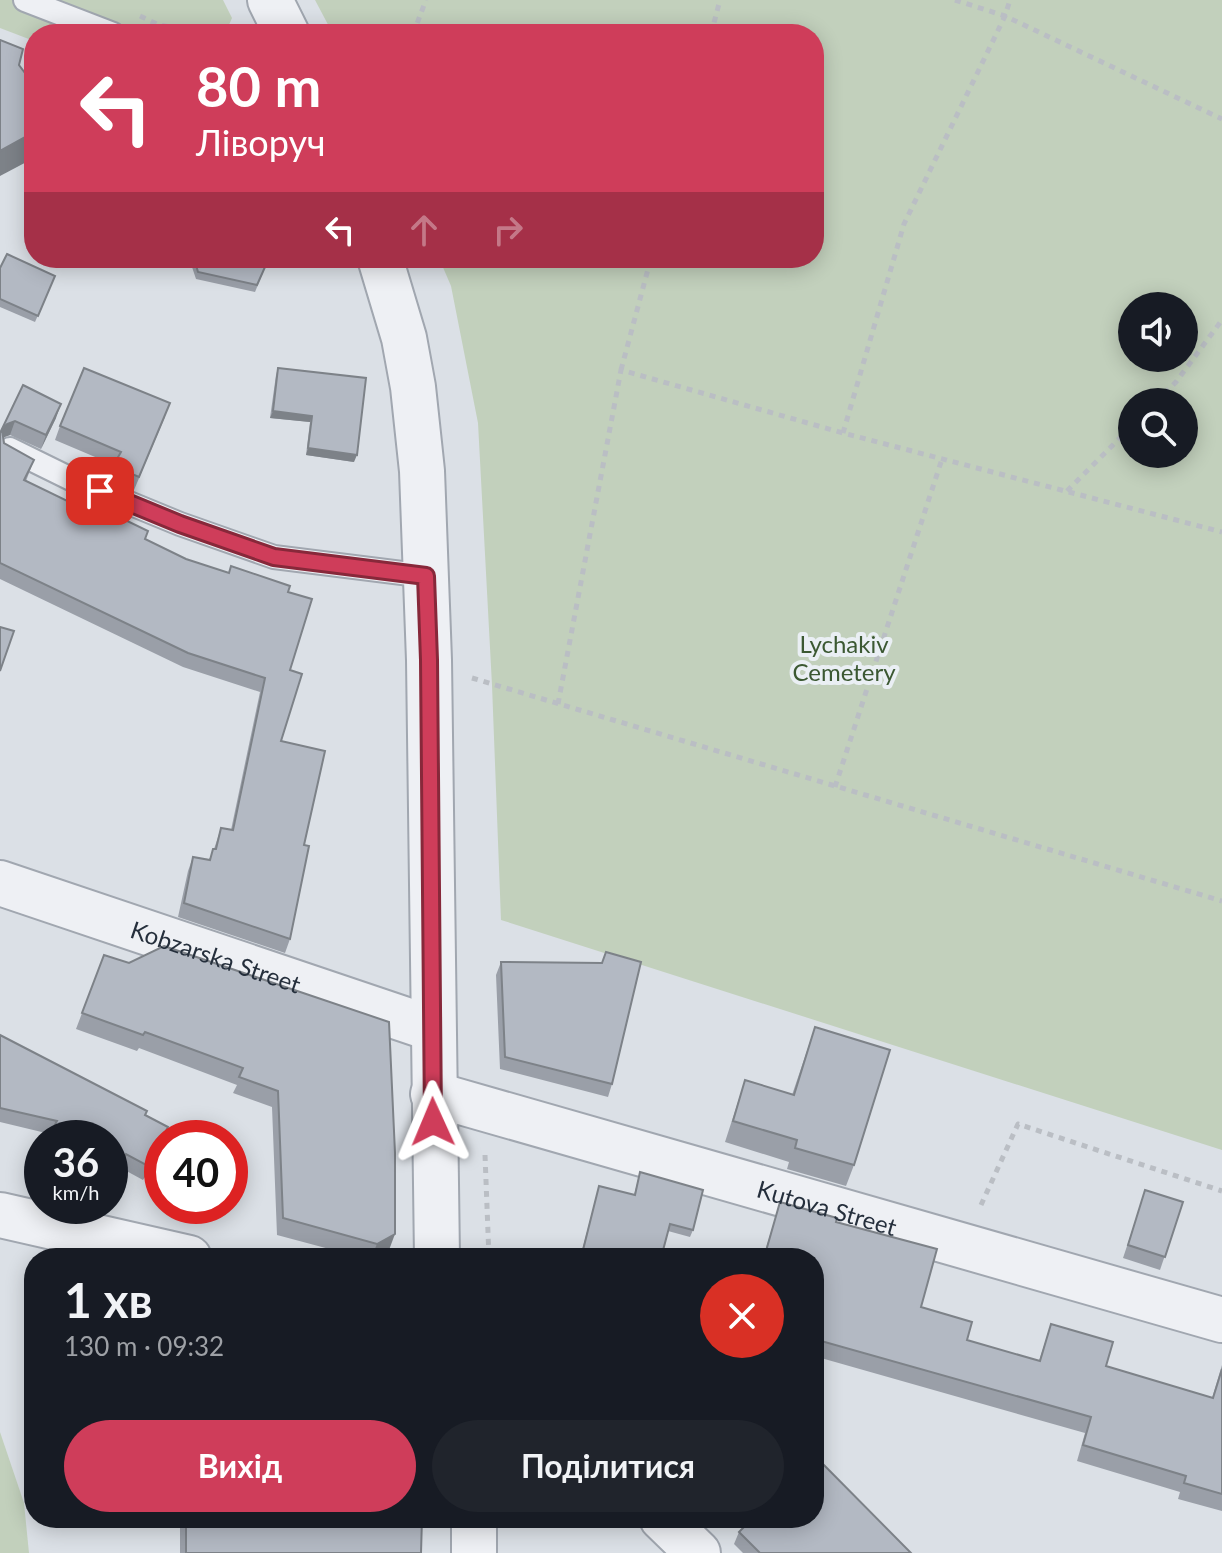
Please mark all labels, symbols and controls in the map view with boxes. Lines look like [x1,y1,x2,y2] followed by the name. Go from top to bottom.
[196,52,321,119] text: 80 m
[64,56,168,160] icon: left
[196,120,326,164] text: Ліворуч
[318,208,362,252] icon: left
[402,208,446,252] icon: ahead
[486,208,530,252] icon: right
[1118,292,1198,468] map controls
[1118,292,1198,372] button: sound
[1118,388,1198,468] button: search
[66,457,134,525] pin
[78,469,122,513] icon: arrive
[792,629,896,686] park label: Lychakiv Cemetery
[127,914,305,998] street label: Kobzarska Street
[391,1080,475,1164] position arrow
[144,1120,248,1224] speed limit sign: 40
[53,1138,99,1186] text: 36
[754,1173,901,1241] street label: Kutova Street
[53,1180,99,1204] text: km/h
[64,1271,153,1328] text: 1 хв
[700,1274,784,1358] button: close
[64,1330,224,1362] text: 130 m · 09:32
[64,1420,416,1512] button: Вихід
[432,1420,784,1512] button: Поділитися

